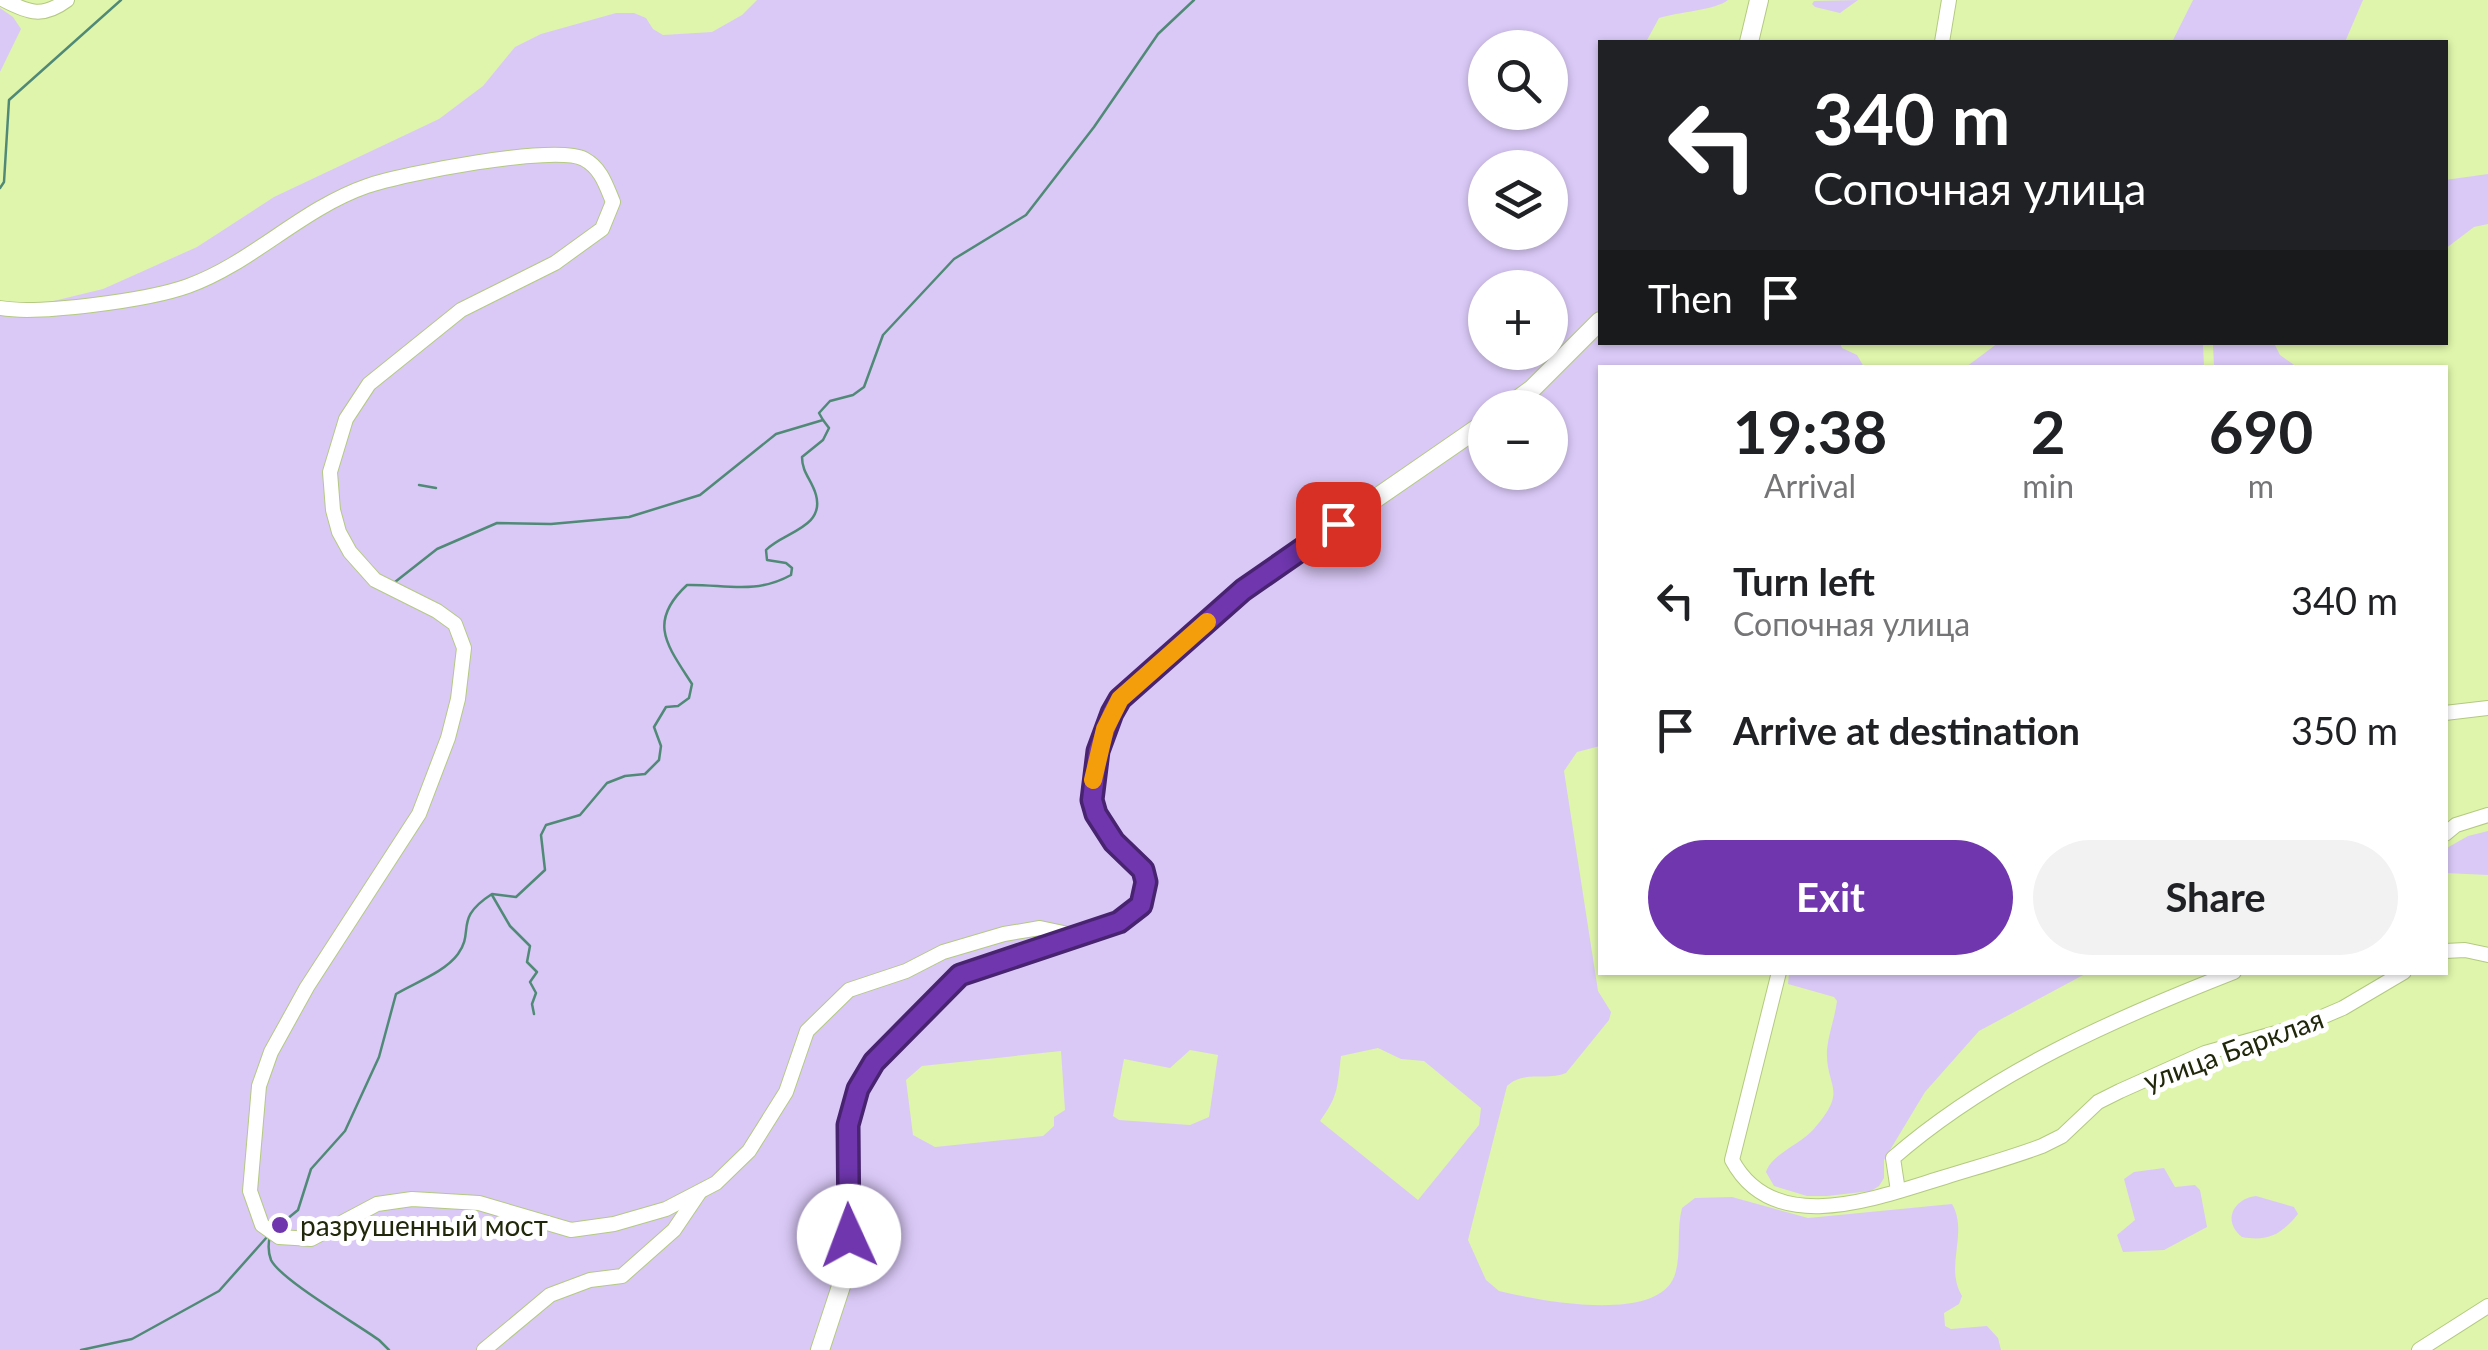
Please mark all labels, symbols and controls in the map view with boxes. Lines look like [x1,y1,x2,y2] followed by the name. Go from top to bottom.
[1468,30,1568,490] map controls
[1468,30,1568,130] button: search
[1813,76,2010,160] text: 340 m
[1648,80,1778,210] icon: left
[1468,150,1568,250] button: layers
[1813,161,2146,215] text: Сопочная улица
[1468,270,1568,370] button: +
[1753,270,1808,325] icon: arrive
[1648,275,1733,321] text: Then
[1468,390,1568,490] button: −
[1733,395,1887,467] text: 19:38
[2031,395,2066,467] text: 2
[2209,395,2313,467] text: 690
[1764,466,1856,505] text: Arrival
[2022,466,2074,505] text: min
[2248,466,2274,505] text: m
[1296,482,1381,567] pin
[1311,497,1366,552] icon: arrive
[1733,558,1875,604] text: Turn left
[1648,573,1703,628] icon: left
[2291,577,2398,623] text: 340 m
[1733,604,1970,643] text: Сопочная улица
[1648,703,1703,758] icon: arrive
[1733,707,2080,753] text: Arrive at destination
[2291,707,2398,753] text: 350 m
[1648,840,2013,955] button: Exit
[2033,840,2398,955] button: Share
[2138,1001,2328,1097] street label: улица Барклая
[797,1184,901,1288] position arrow
[300,1208,548,1242] place label: разрушенный мост
[269,1214,291,1236] marker: разрушенный мост

